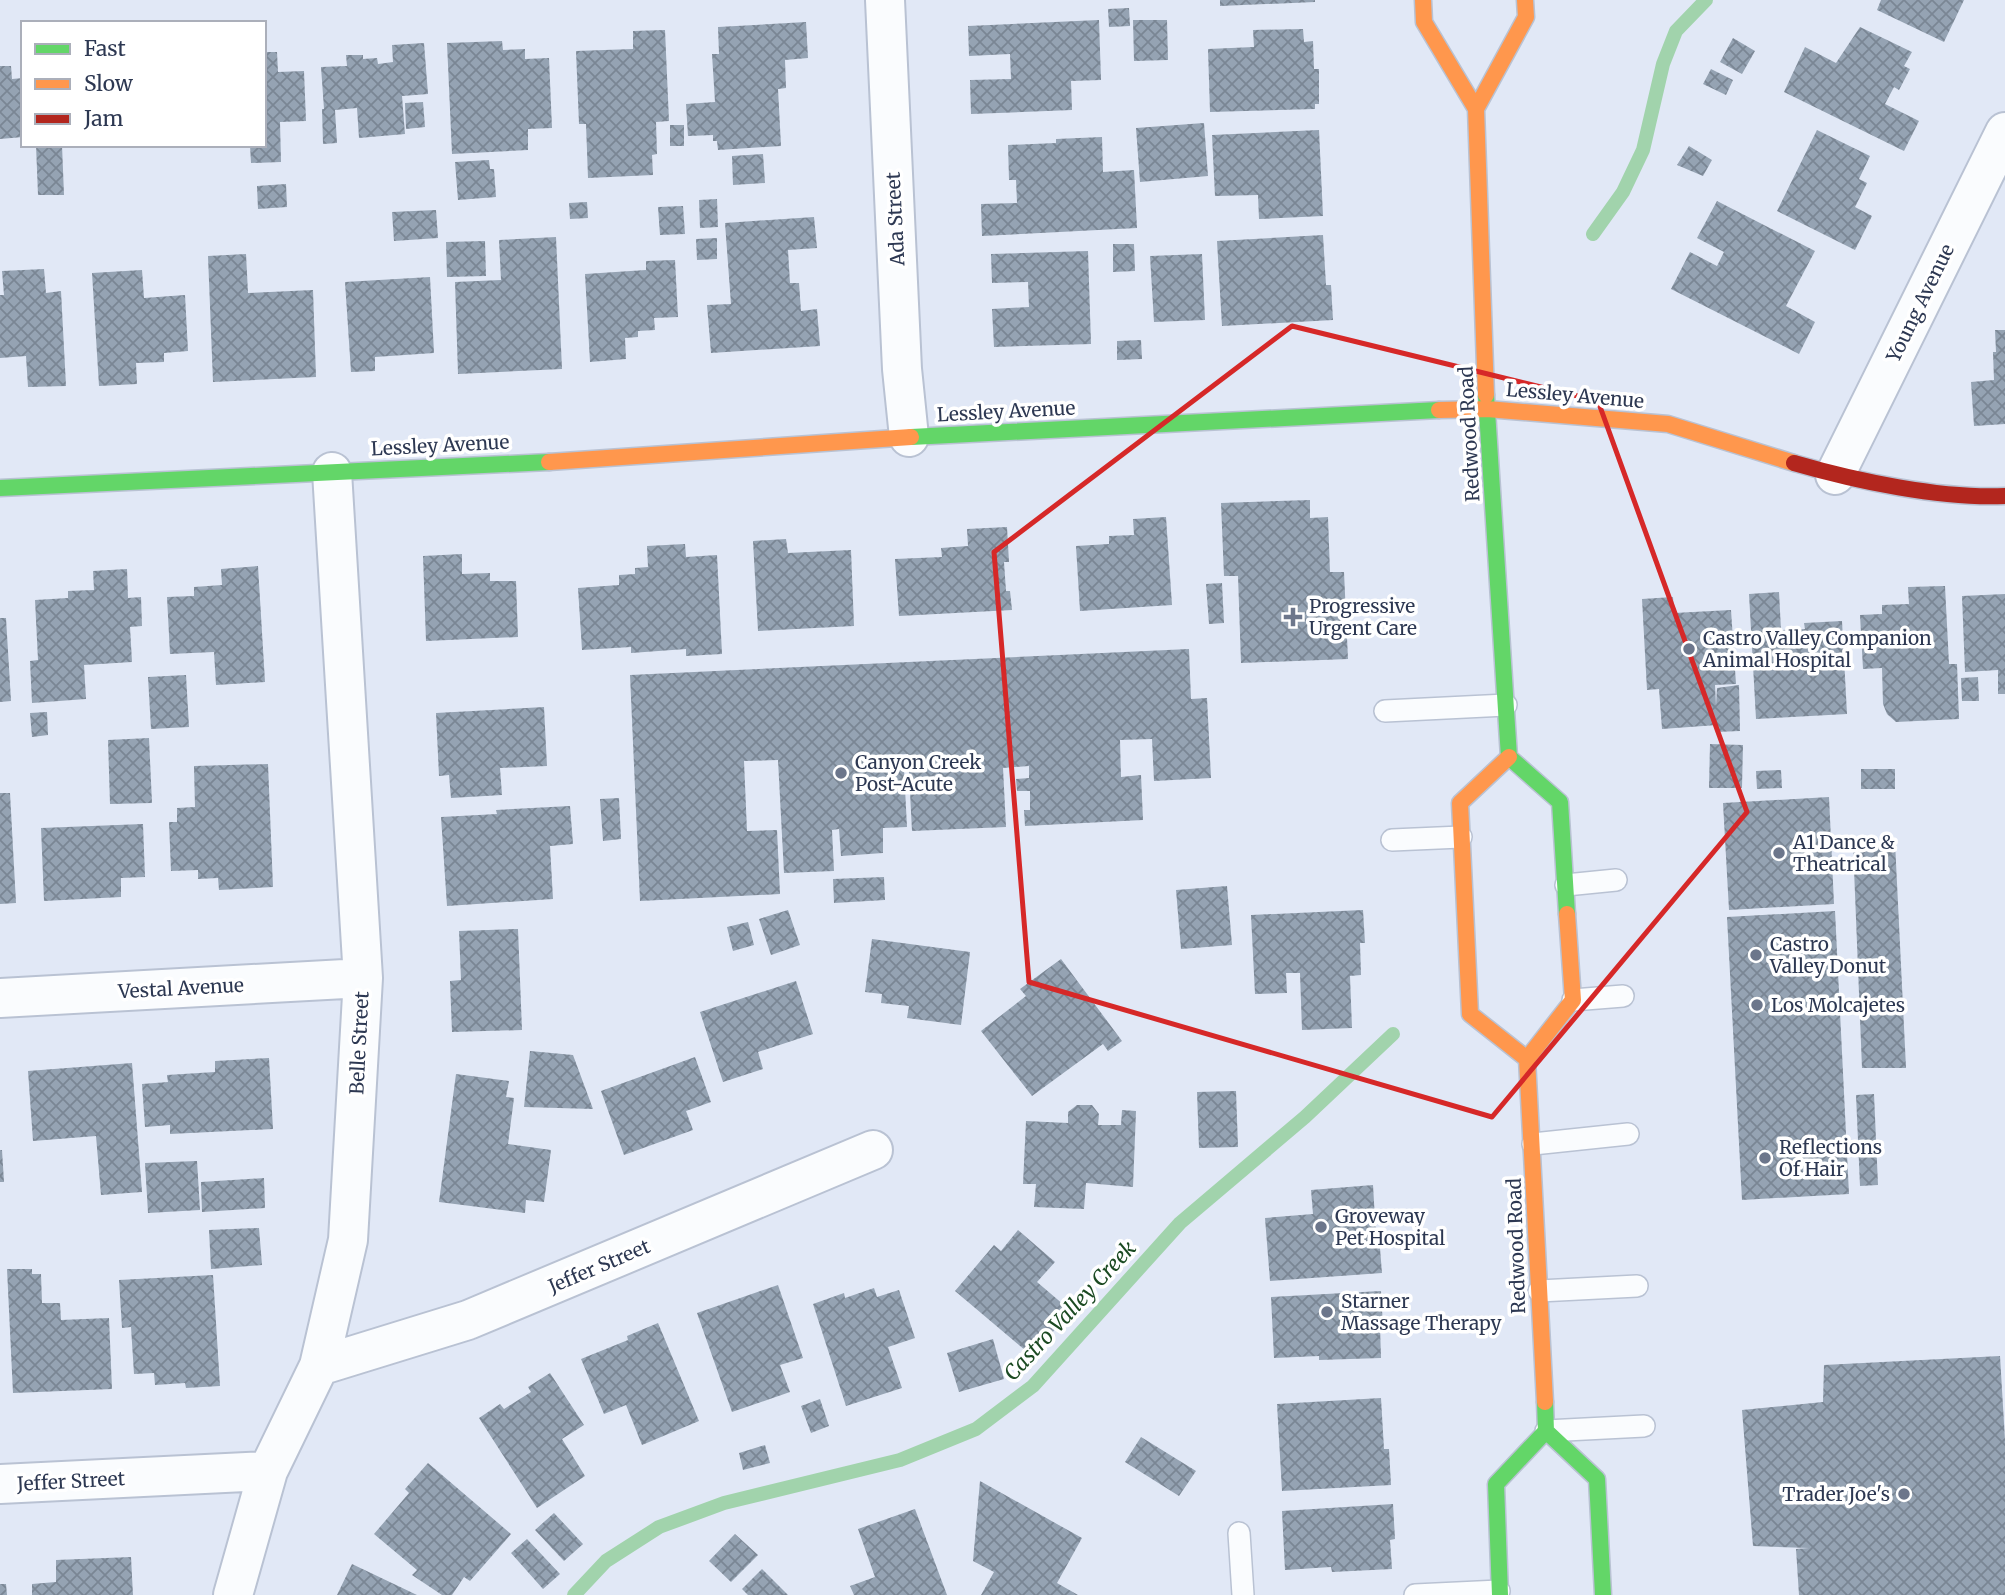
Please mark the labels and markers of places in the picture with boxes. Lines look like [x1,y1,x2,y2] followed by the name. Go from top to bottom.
[1309,594,1417,640] place label: Progressive Urgent Care
[1283,607,1303,627] marker: Progressive Urgent Care
[1702,626,1932,672] place label: Castro Valley Companion Animal Hospital
[1681,641,1697,657] marker: Castro Valley Companion Animal Hospital
[855,750,981,796] place label: Canyon Creek Post-Acute
[833,765,849,781] marker: Canyon Creek Post-Acute
[1792,830,1895,876] place label: A1 Dance & Theatrical
[1771,845,1787,861] marker: A1 Dance & Theatrical
[1769,932,1887,978] place label: Castro Valley Donut
[1748,947,1764,963] marker: Castro Valley Donut
[1771,993,1905,1017] place label: Los Molcajetes
[1749,997,1765,1013] marker: Los Molcajetes
[1779,1135,1882,1181] place label: Reflections Of Hair
[1757,1150,1773,1166] marker: Reflections Of Hair
[1335,1204,1445,1250] place label: Groveway Pet Hospital
[1313,1219,1329,1235] marker: Groveway Pet Hospital
[1341,1289,1502,1335] place label: Starner Massage Therapy
[1319,1304,1335,1320] marker: Starner Massage Therapy
[1782,1482,1890,1506] place label: Trader Joe's
[1896,1486,1912,1502] marker: Trader Joe's

